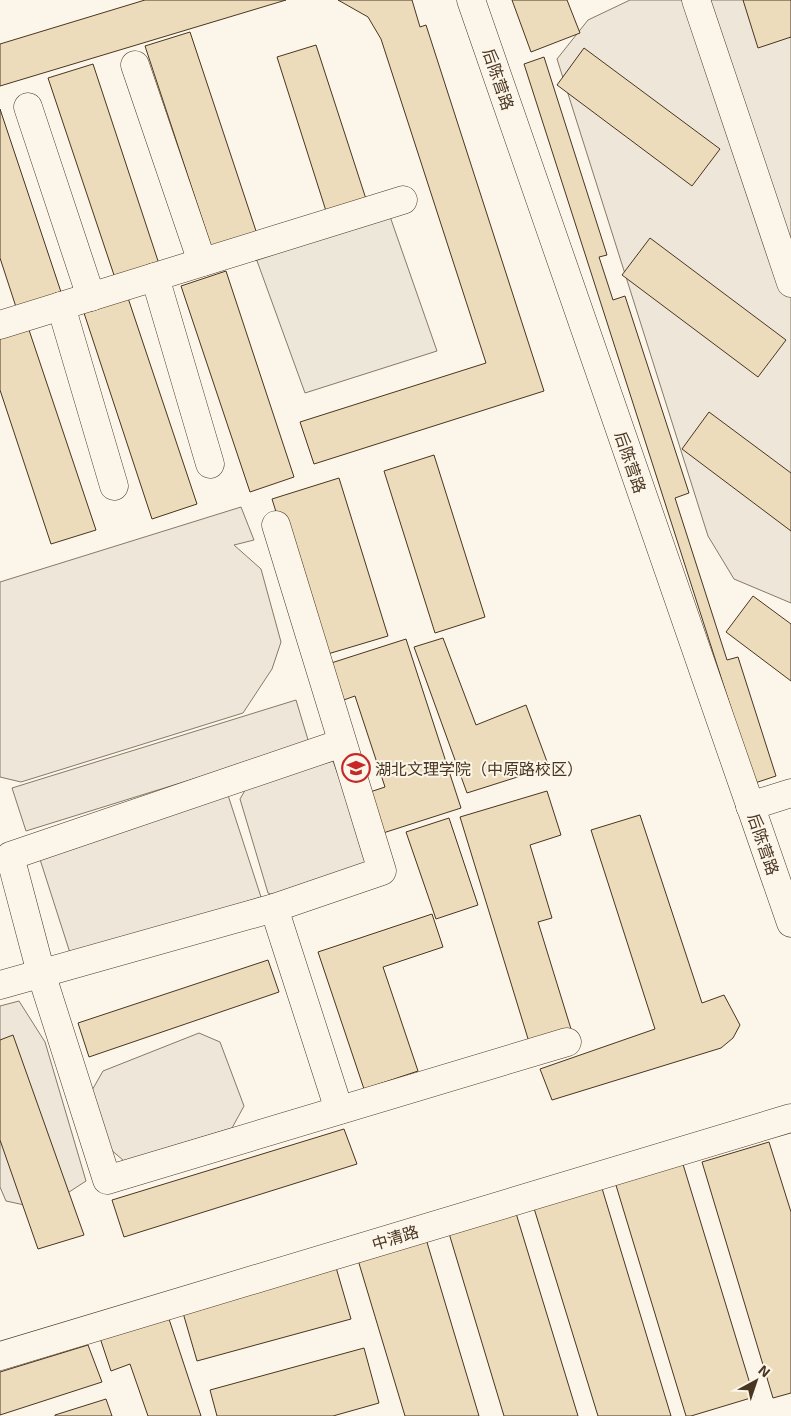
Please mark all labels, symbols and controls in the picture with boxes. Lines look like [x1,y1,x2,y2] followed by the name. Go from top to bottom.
[480,46,518,112] street label: 后陈营路
[612,429,650,495] street label: 后陈营路
[341,753,371,783] school or university icon: 湖北文理学院（中原路校区）
[375,759,583,778] place label: 湖北文理学院（中原路校区）
[745,811,783,877] street label: 后陈营路
[369,1221,421,1253] street label: 中清路
[731,1356,781,1406] north arrow
[755,1361,774,1380] text: N

